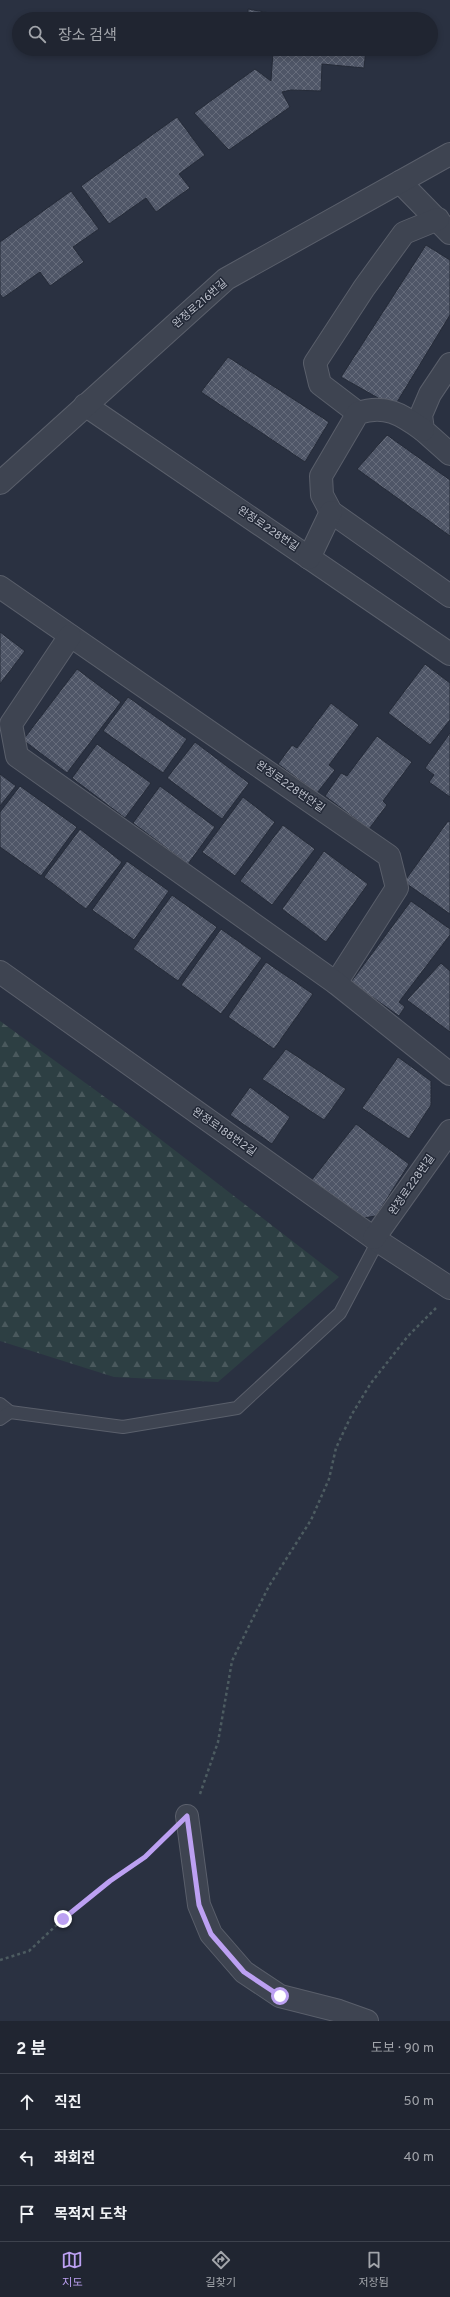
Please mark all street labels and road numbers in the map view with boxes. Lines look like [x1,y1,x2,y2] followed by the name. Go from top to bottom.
[170,276,230,332] street label: 완정로216번길
[235,503,301,555] street label: 완정로228번길
[253,758,327,816] street label: 완정로228번안길
[189,1105,259,1159] street label: 완정로188번2길
[386,1152,438,1218] street label: 완정로228번길

